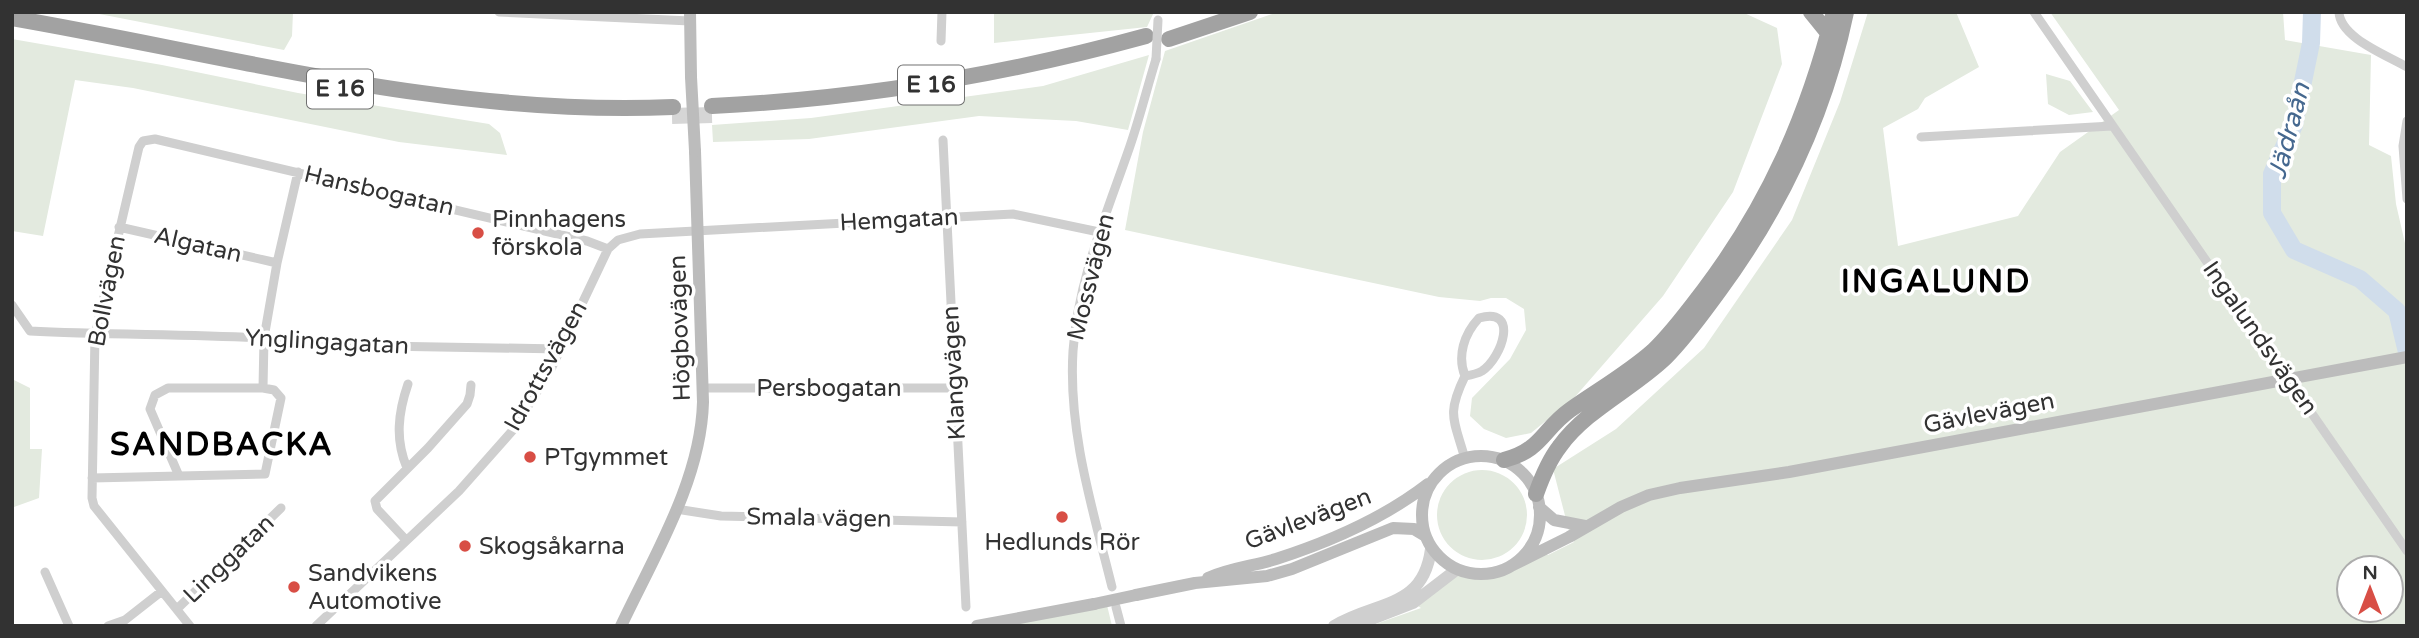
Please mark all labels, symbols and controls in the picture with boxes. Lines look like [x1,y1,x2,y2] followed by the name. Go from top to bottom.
[898,66,964,104] road number: E 16
[307,69,373,108] road number: E 16
[2261,78,2317,182] water label: Jädraån
[301,160,457,222] street label: Hansbogatan
[839,202,959,238] street label: Hemgatan
[492,205,626,262] place label: Pinnhagens förskola
[1061,211,1121,343] street label: Mossvägen
[151,221,245,269] street label: Algatan
[470,225,486,241] marker: Pinnhagens förskola
[82,233,132,349] street label: Bollvägen
[663,254,697,402] street label: Högbovägen
[2196,256,2324,420] street label: Ingalundsvägen
[1841,263,2031,301] district label: INGALUND
[498,296,594,436] street label: Idrottsvägen
[936,305,972,441] street label: Klangvägen
[244,323,410,361] street label: Ynglingagatan
[756,374,902,403] street label: Persbogatan
[1921,386,2057,440] street label: Gävlevägen
[110,426,334,464] district label: SANDBACKA
[544,443,668,472] place label: PTgymmet
[522,449,538,465] marker: PTgymmet
[1241,482,1375,556] street label: Gävlevägen
[746,502,892,534] street label: Smala vägen
[177,509,281,609] street label: Linggatan
[1054,509,1070,525] marker: Hedlunds Rör
[984,528,1141,557] place label: Hedlunds Rör
[479,532,625,561] place label: Skogsåkarna
[457,538,473,554] marker: Skogsåkarna
[2335,554,2405,624] north arrow
[308,559,442,616] place label: Sandvikens Automotive
[2362,562,2378,584] text: N
[286,579,302,595] marker: Sandvikens Automotive

